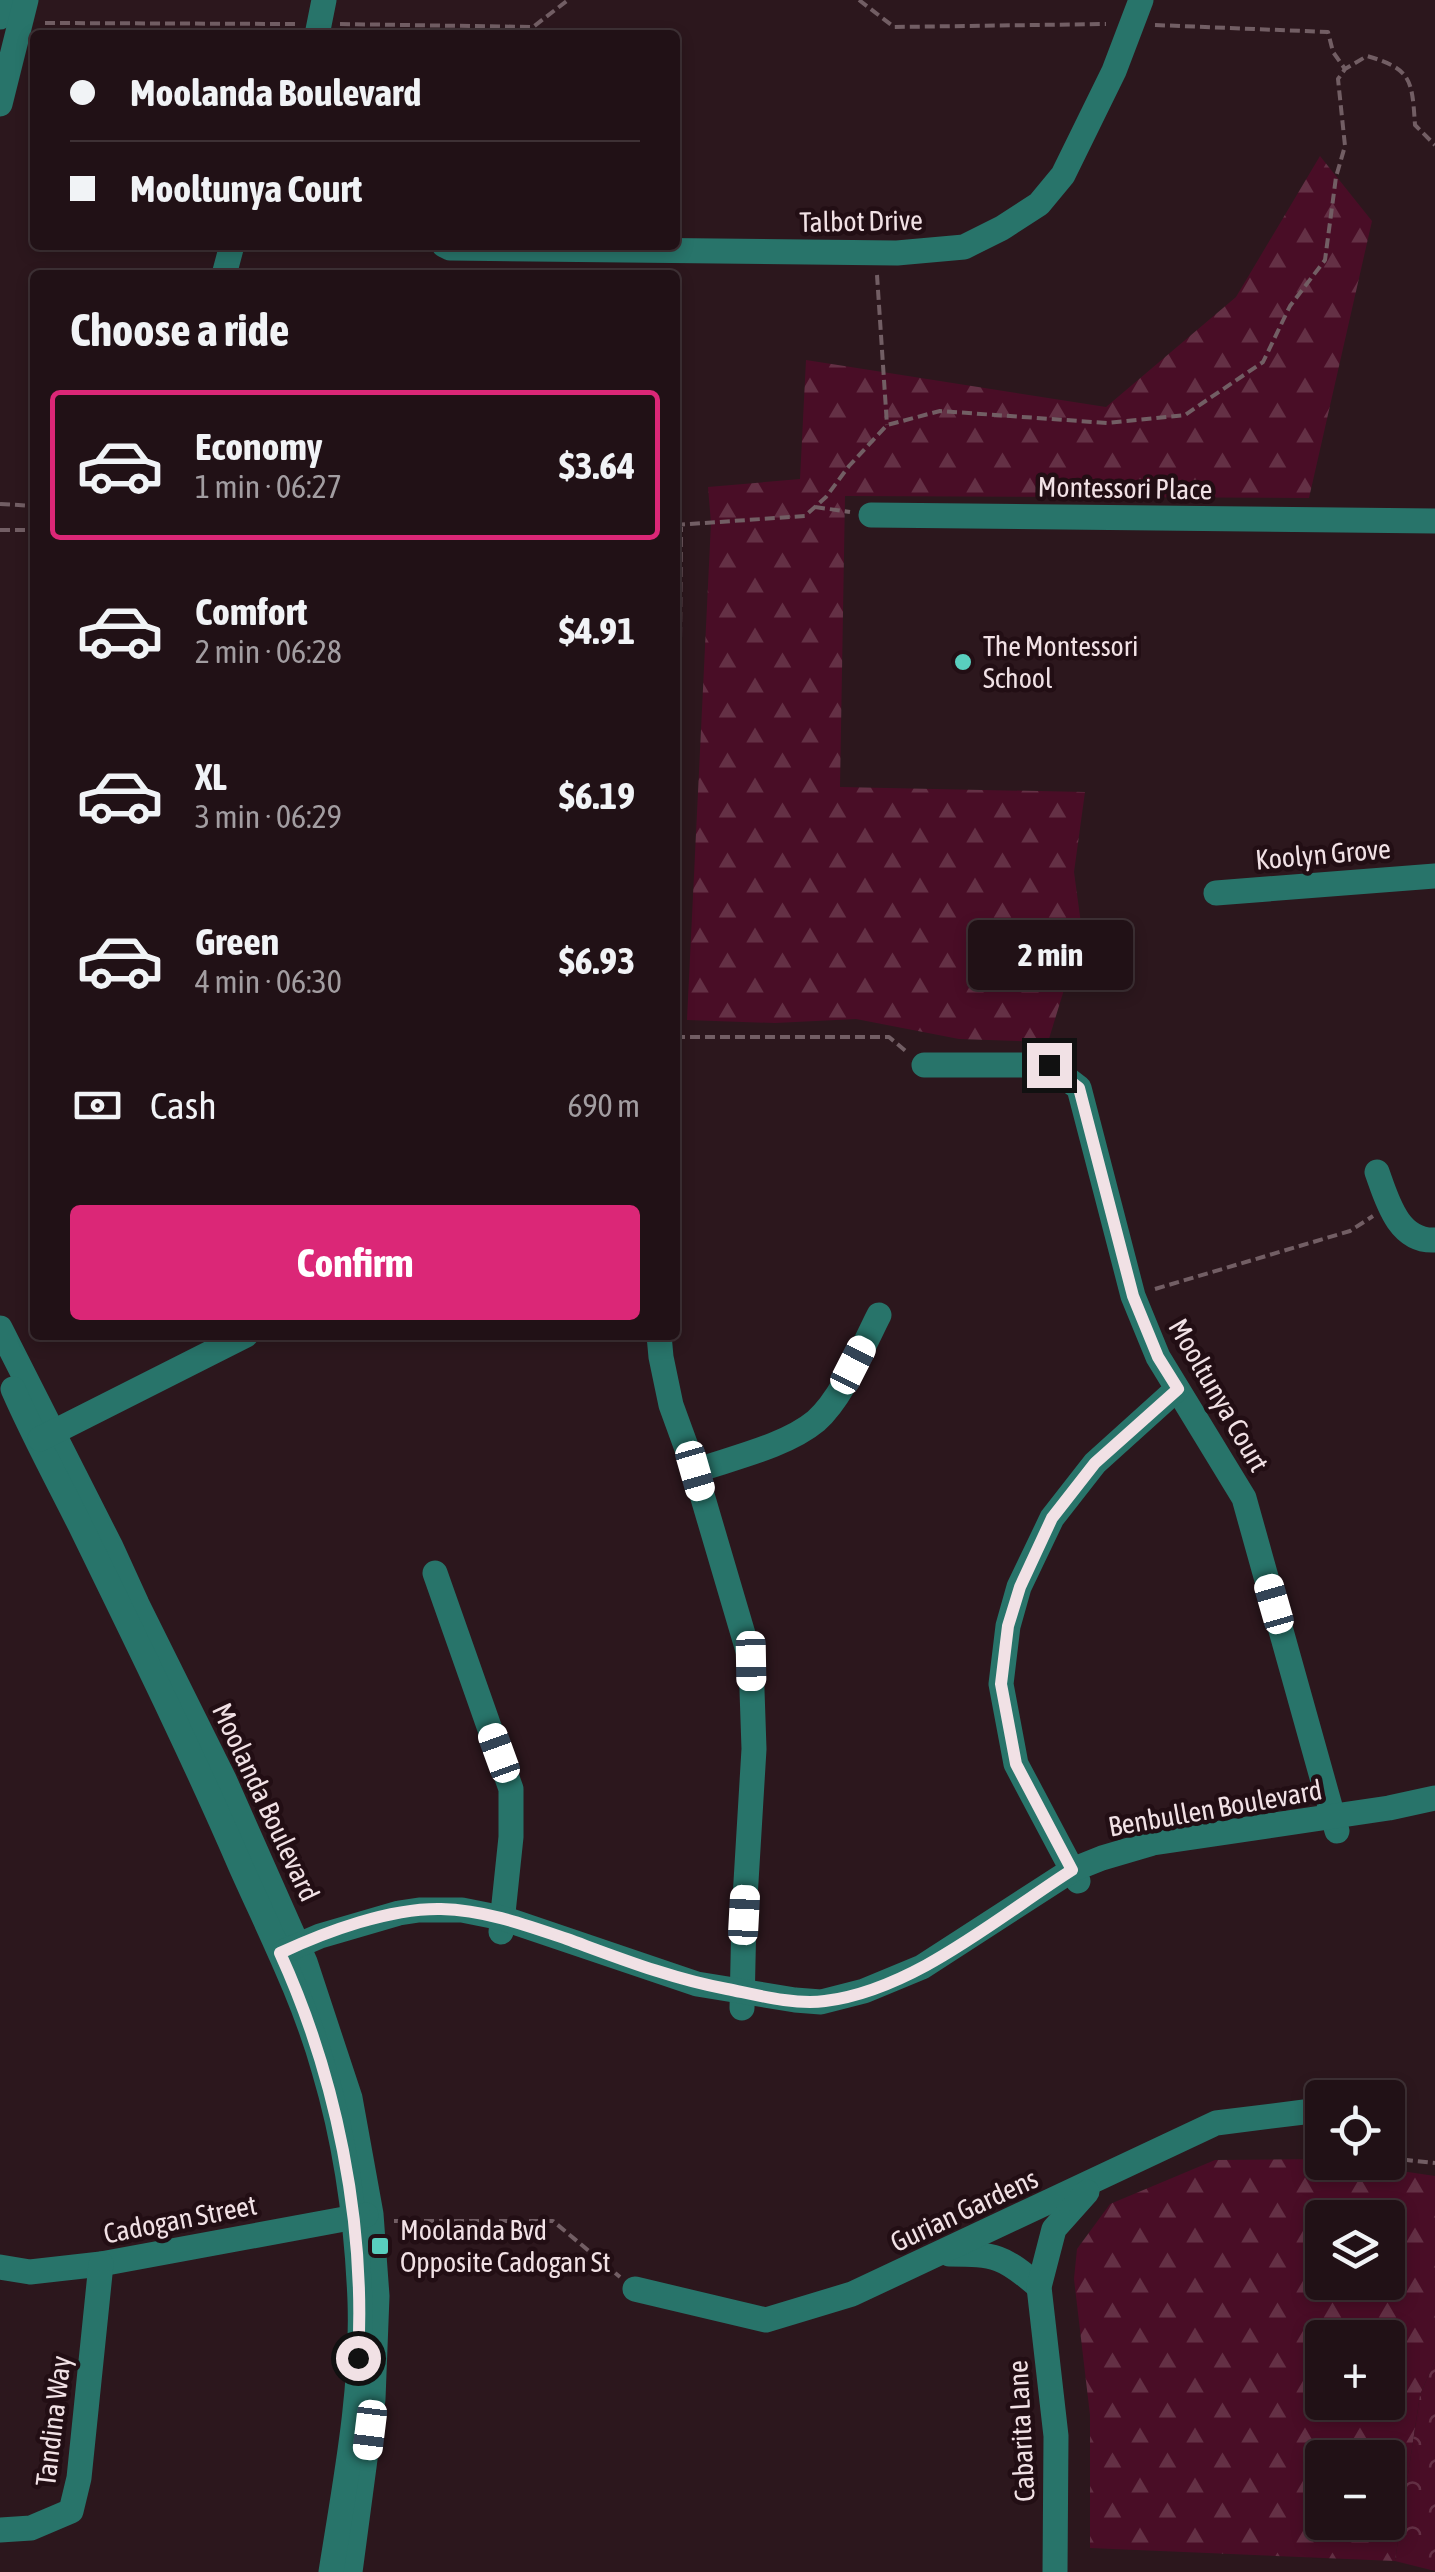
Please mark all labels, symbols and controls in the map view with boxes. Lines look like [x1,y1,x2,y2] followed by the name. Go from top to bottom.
[130,71,421,114] text: Moolanda Boulevard
[130,167,362,210] text: Mooltunya Court
[799,204,923,238] street label: Talbot Drive
[70,304,289,356] text: Choose a ride
[75,420,165,510] icon: car
[195,425,322,468] text: Economy
[559,444,635,487] text: $3.64
[195,468,342,505] text: 1 min · 06:27
[1037,470,1213,506] street label: Montessori Place
[75,585,165,675] icon: car
[195,590,307,633] text: Comfort
[559,609,635,652] text: $4.91
[983,630,1139,694] place label: The Montessori School
[195,633,342,670] text: 2 min · 06:28
[952,651,974,673] marker: The Montessori School
[75,750,165,840] icon: car
[195,755,227,798] text: XL
[559,774,635,817] text: $6.19
[195,798,342,835] text: 3 min · 06:29
[1254,832,1392,876] street label: Koolyn Grove
[75,915,165,1005] icon: car
[195,920,279,963] text: Green
[966,920,1132,990] callout: 2 min
[1018,936,1083,973] text: 2 min
[559,939,635,982] text: $6.93
[195,963,342,1000] text: 4 min · 06:30
[1027,1043,1072,1088] route end
[70,1078,125,1133] icon: cash
[150,1084,217,1127] text: Cash
[567,1087,640,1124] text: 690 m
[70,1205,640,1320] button: Confirm
[1162,1313,1276,1477] street label: Mooltunya Court
[826,1331,880,1399] car
[672,1438,718,1504] car
[1251,1571,1297,1637] car
[735,1631,767,1691] car
[206,1698,326,1906] street label: Moolanda Boulevard
[475,1720,523,1786] car
[1106,1773,1324,1843] street label: Benbullen Boulevard
[727,1884,761,1946] car
[1305,2080,1405,2540] map controls
[1305,2080,1405,2180] button: locate
[885,2162,1043,2258] street label: Gurian Gardens
[101,2188,259,2250] street label: Cadogan Street
[1305,2200,1405,2300] button: layers
[400,2214,611,2278] place label: Moolanda Bvd Opposite Cadogan St
[369,2235,391,2257] marker: Moolanda Bvd Opposite Cadogan St
[1305,2320,1405,2420] button: +
[336,2336,381,2381] route start
[29,2354,77,2488] street label: Tandina Way
[1001,2359,1041,2503] street label: Cabarita Lane
[351,2398,389,2462] car
[1305,2440,1405,2540] button: −

